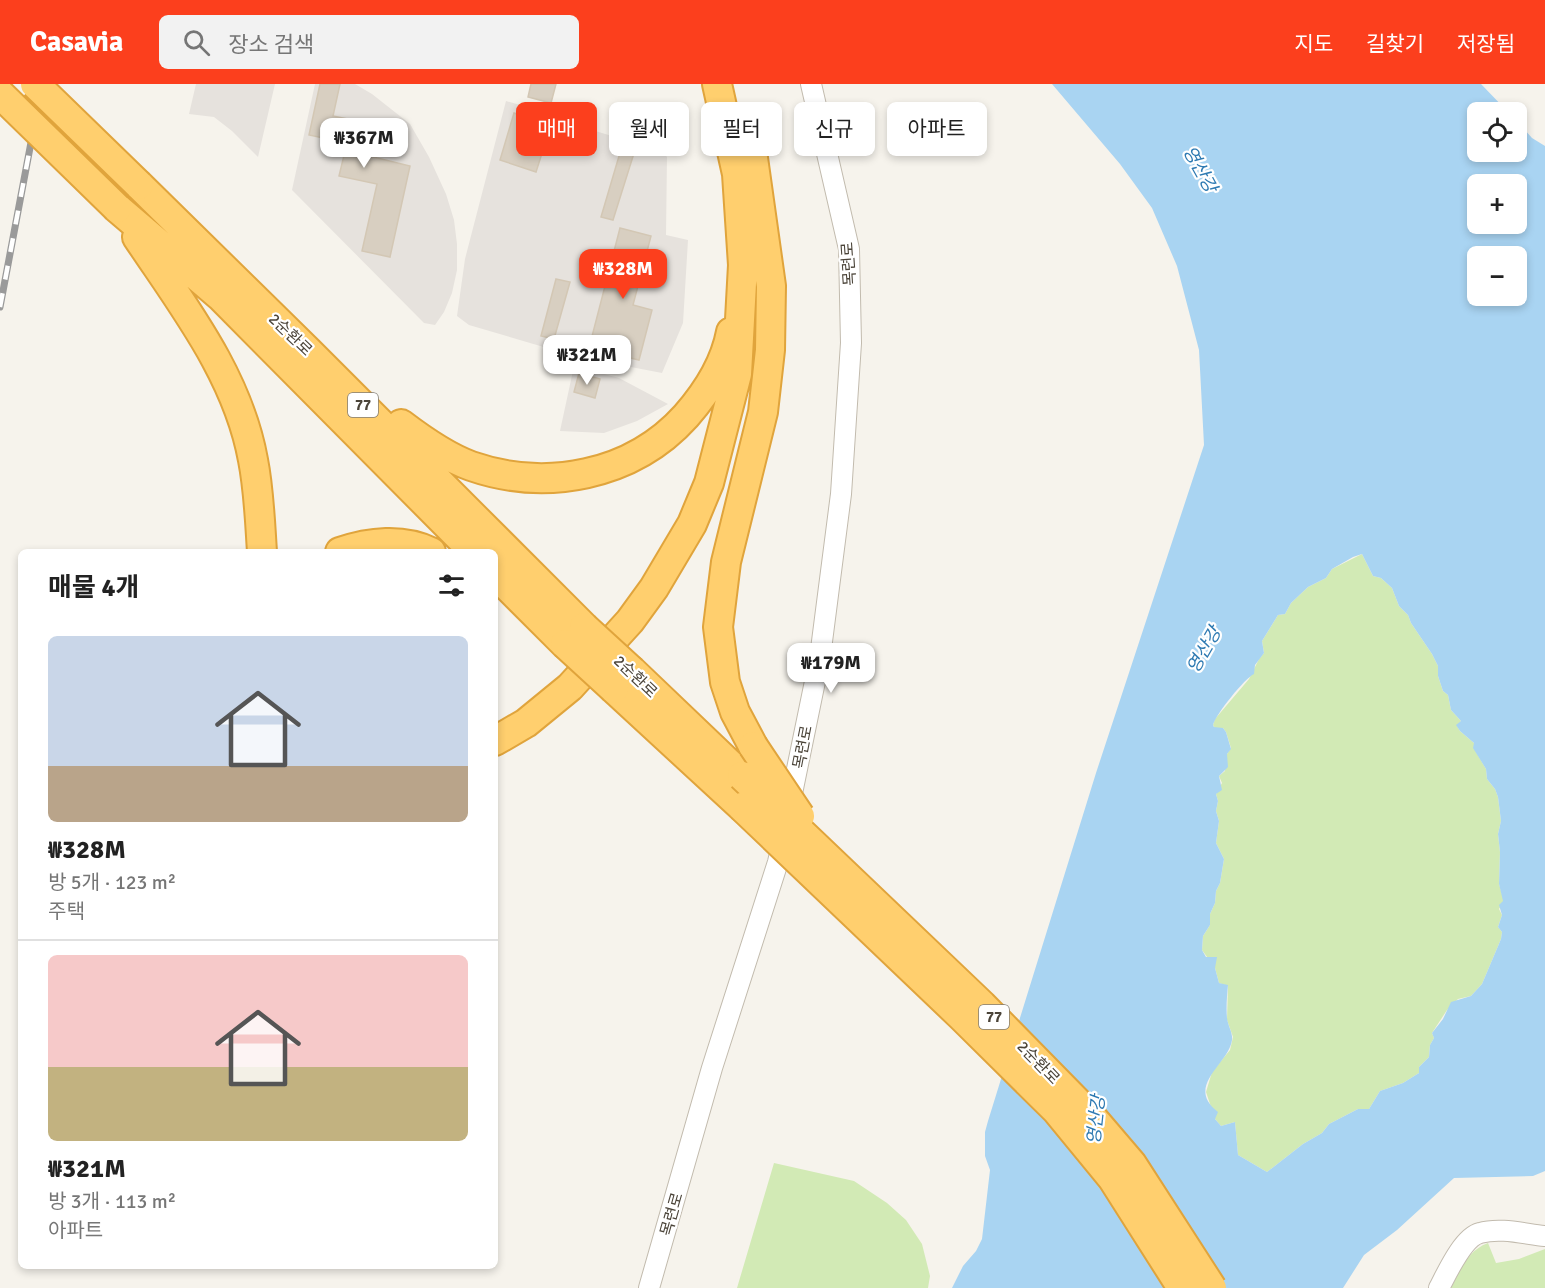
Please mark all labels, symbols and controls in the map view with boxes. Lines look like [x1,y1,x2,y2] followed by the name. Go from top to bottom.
[159,15,579,69] search box
[30,25,123,59] text: Casavia
[180,26,213,59] icon: search
[228,31,314,58] text: 장소 검색
[1294,31,1333,57] text: 지도
[1366,31,1424,57] text: 길찾기
[1457,31,1515,57] text: 저장됨
[516,102,597,156] chip: 매매
[609,102,689,156] chip: 월세
[701,102,782,156] chip: 필터
[794,102,875,156] chip: 신규
[887,102,987,156] chip: 아파트
[1467,102,1527,306] map controls
[1467,102,1527,162] button: locate
[322,118,406,169] pin: ₩367M
[334,125,394,150] text: ₩367M
[1178,142,1223,198] water label: 영산강
[1467,174,1527,234] button: +
[837,241,861,287] street label: 목련로
[1467,246,1527,306] button: −
[581,249,665,300] pin: ₩328M
[593,256,653,281] text: ₩328M
[264,309,316,360] street label: 2순환로
[545,335,629,386] pin: ₩321M
[557,342,617,367] text: ₩321M
[348,393,378,417] road number: 77
[435,569,468,602] icon: filters
[48,572,140,604] text: 매물 4개
[1182,621,1227,677] water label: 영산강
[789,643,873,694] pin: ₩179M
[801,650,861,675] text: ₩179M
[609,651,661,702] street label: 2순환로
[204,675,312,783] icon: home
[789,723,817,771] street label: 목련로
[48,834,126,866] text: ₩328M
[48,870,176,895] text: 방 5개 · 123 m²
[48,899,85,924] text: 주택
[204,994,312,1102] icon: home
[979,1005,1009,1029] road number: 77
[1013,1037,1064,1089] street label: 2순환로
[1082,1092,1110,1146] water label: 영산강
[48,1153,126,1185] text: ₩321M
[48,1189,176,1214] text: 방 3개 · 113 m²
[656,1190,688,1238] street label: 목련로
[48,1218,103,1243] text: 아파트

